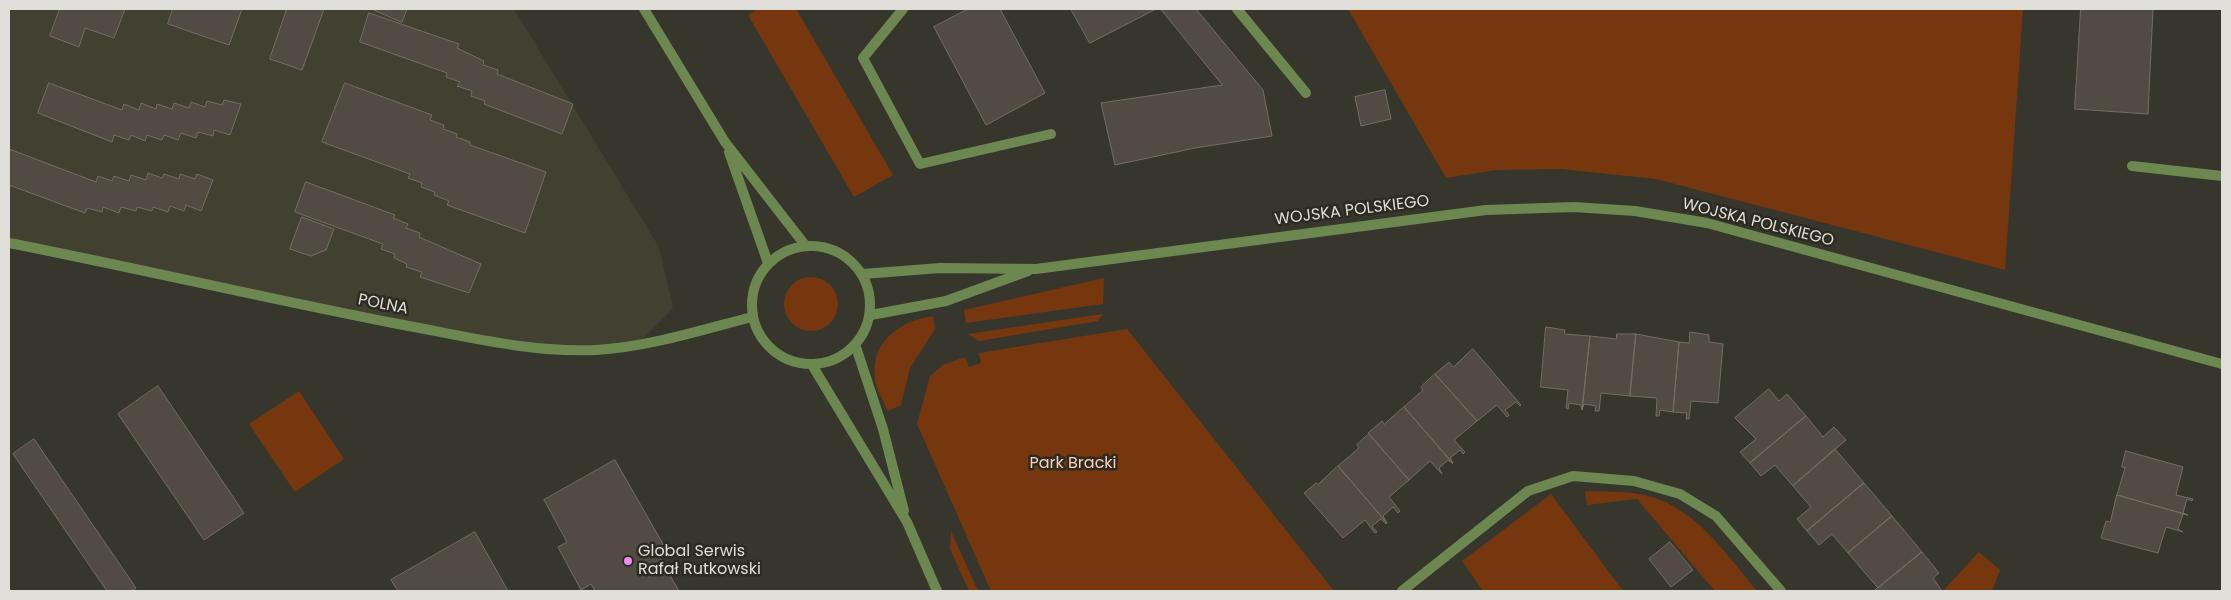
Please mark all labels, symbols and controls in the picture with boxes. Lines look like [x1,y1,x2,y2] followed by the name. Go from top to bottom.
[1274,192,1430,230] street label: WOJSKA POLSKIEGO
[1680,195,1836,251] street label: WOJSKA POLSKIEGO
[356,291,410,319] street label: POLNA
[1029,454,1117,474] park label: Park Bracki
[638,542,761,580] place label: Global Serwis Rafał Rutkowski
[622,555,634,567] marker: Global Serwis Rafał Rutkowski

